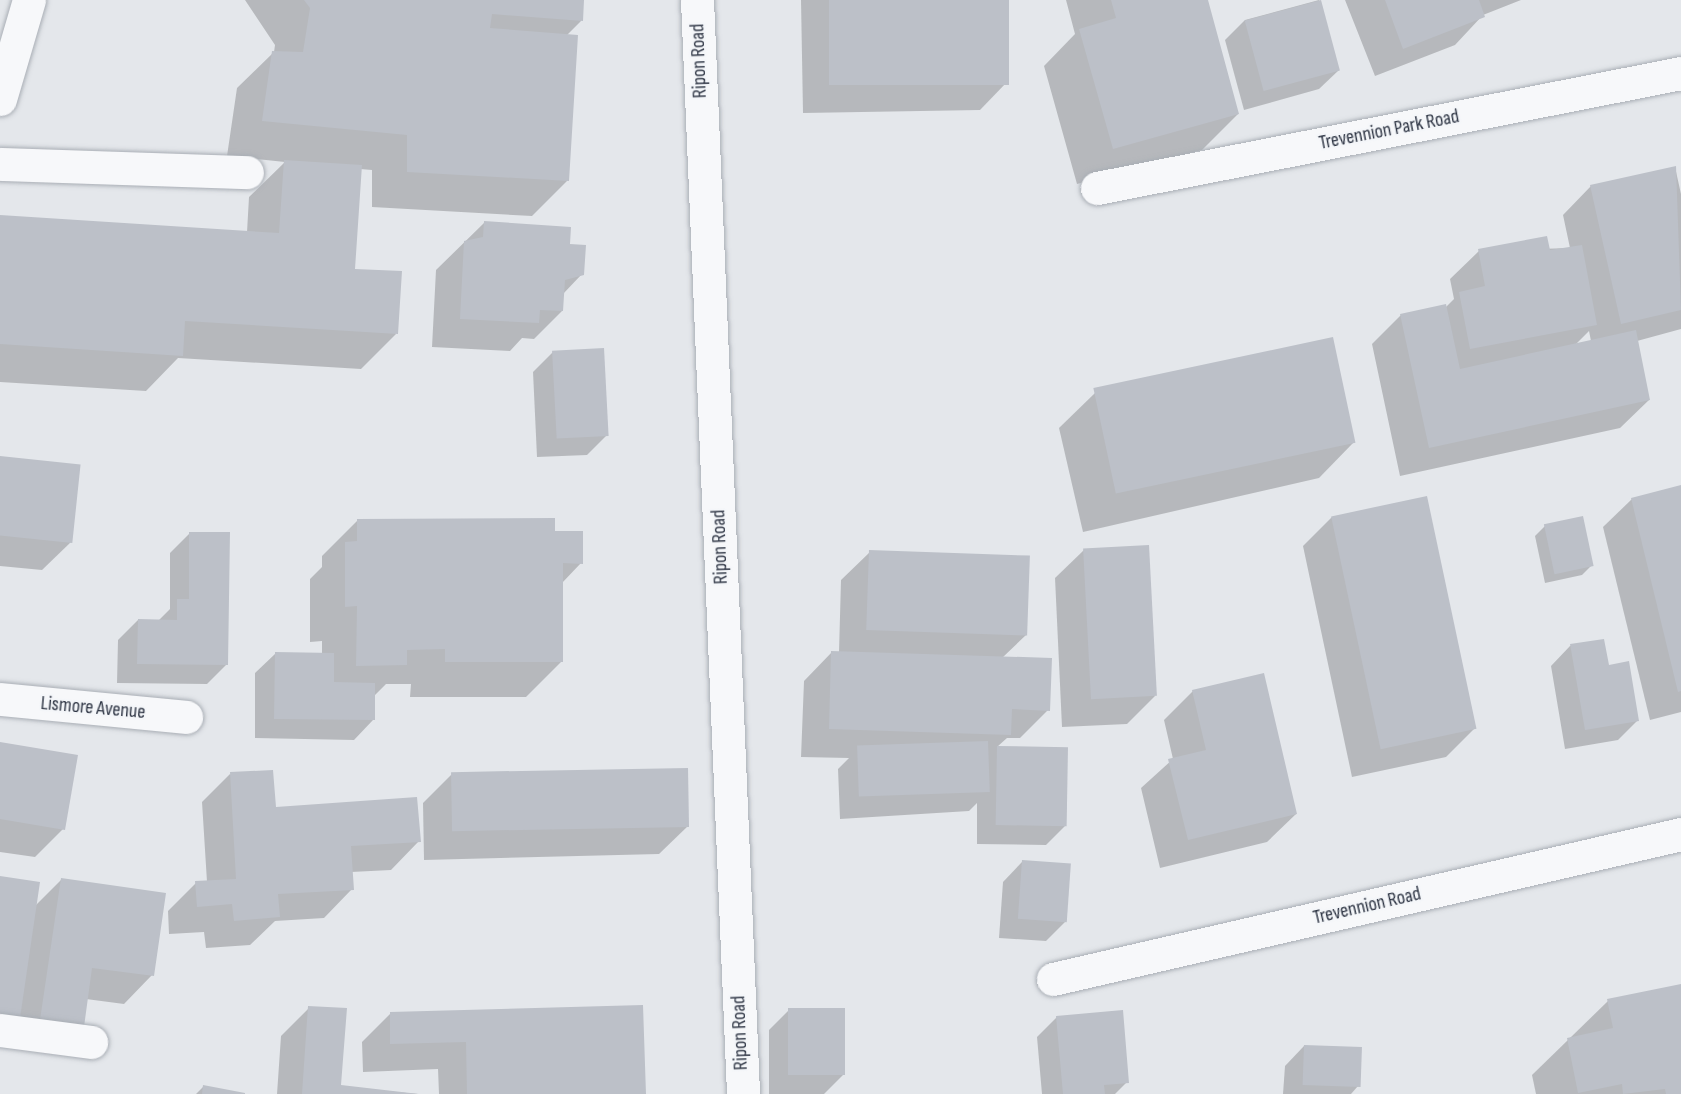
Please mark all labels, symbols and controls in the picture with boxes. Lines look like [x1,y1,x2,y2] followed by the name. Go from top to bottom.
[686,23,712,99] street label: Ripon Road
[1317,105,1461,155] street label: Trevennion Park Road
[707,509,733,585] street label: Ripon Road
[40,691,146,725] street label: Lismore Avenue
[1311,882,1423,930] street label: Trevennion Road
[727,995,753,1071] street label: Ripon Road

